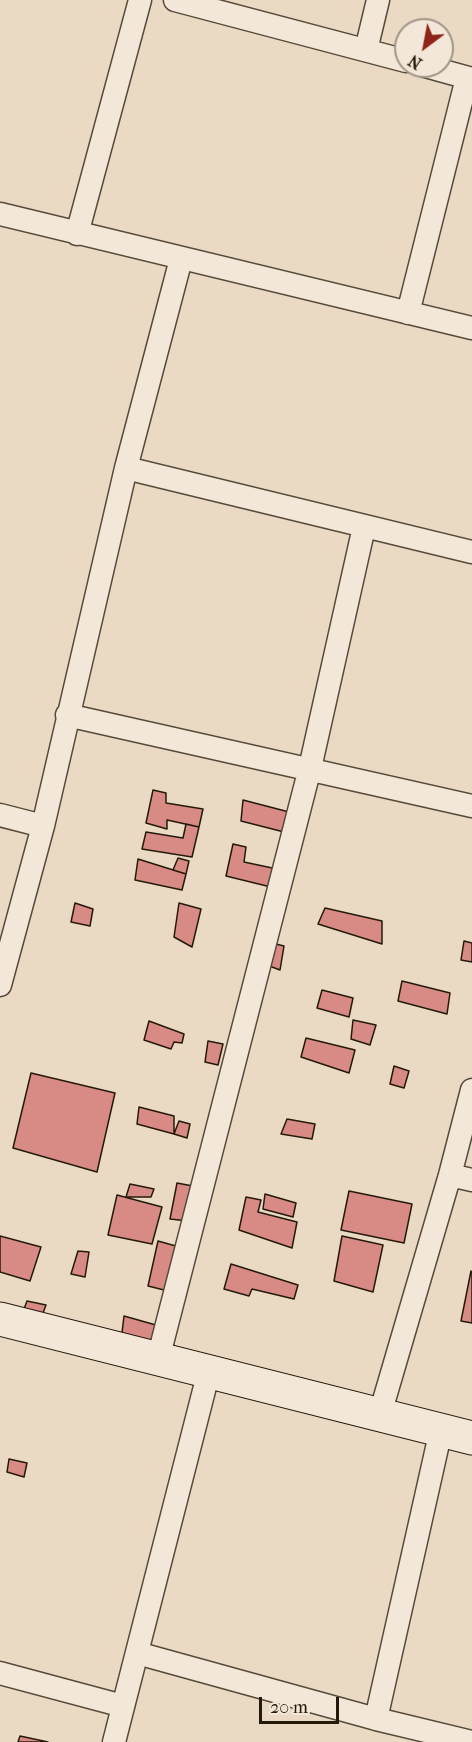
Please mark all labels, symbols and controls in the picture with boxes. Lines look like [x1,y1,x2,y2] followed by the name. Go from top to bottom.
[394,18,454,78] north arrow
[405,51,425,73] text: N
[262,1685,342,1723] scale bar
[270,1697,308,1718] text: 20 m

